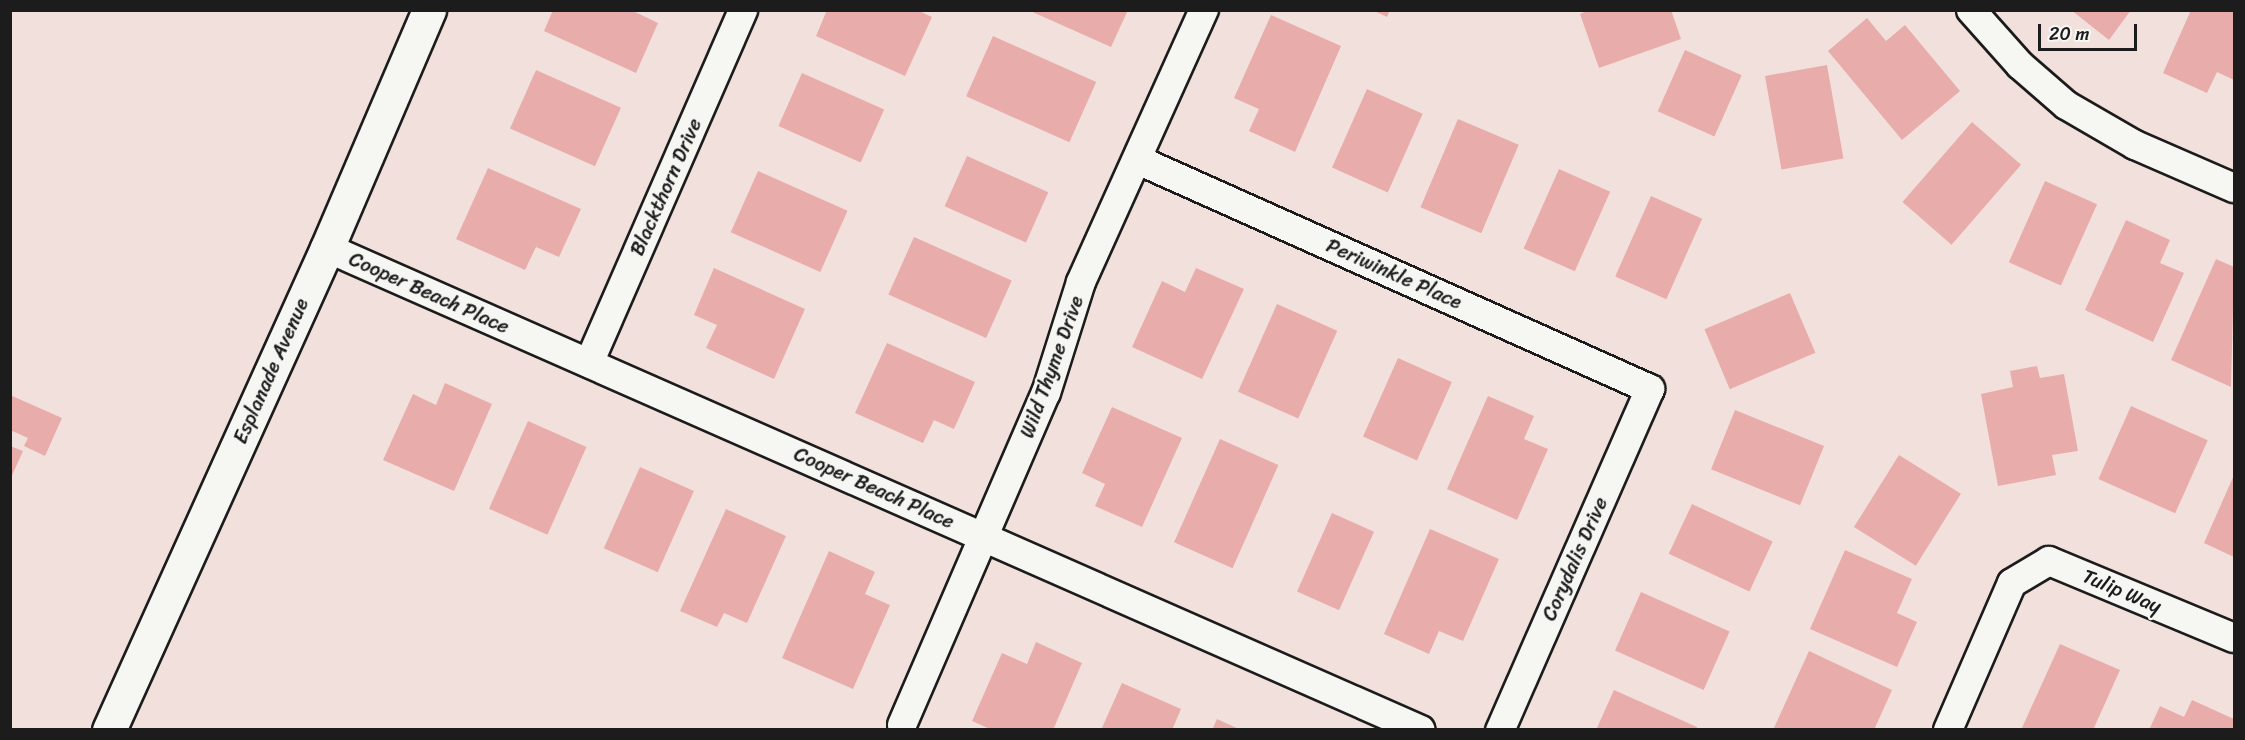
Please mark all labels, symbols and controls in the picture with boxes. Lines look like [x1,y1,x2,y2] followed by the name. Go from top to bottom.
[2041,12,2140,50] scale bar
[2049,18,2089,50] text: 20 m
[625,115,707,259] street label: Blackthorn Drive
[1322,233,1466,315] street label: Periwinkle Place
[345,247,513,339] street label: Cooper Beach Place
[1015,292,1089,442] street label: Wild Thyme Drive
[228,295,314,447] street label: Esplanade Avenue
[790,442,958,534] street label: Cooper Beach Place
[1537,494,1613,624] street label: Corydalis Drive
[2079,564,2165,618] street label: Tulip Way

